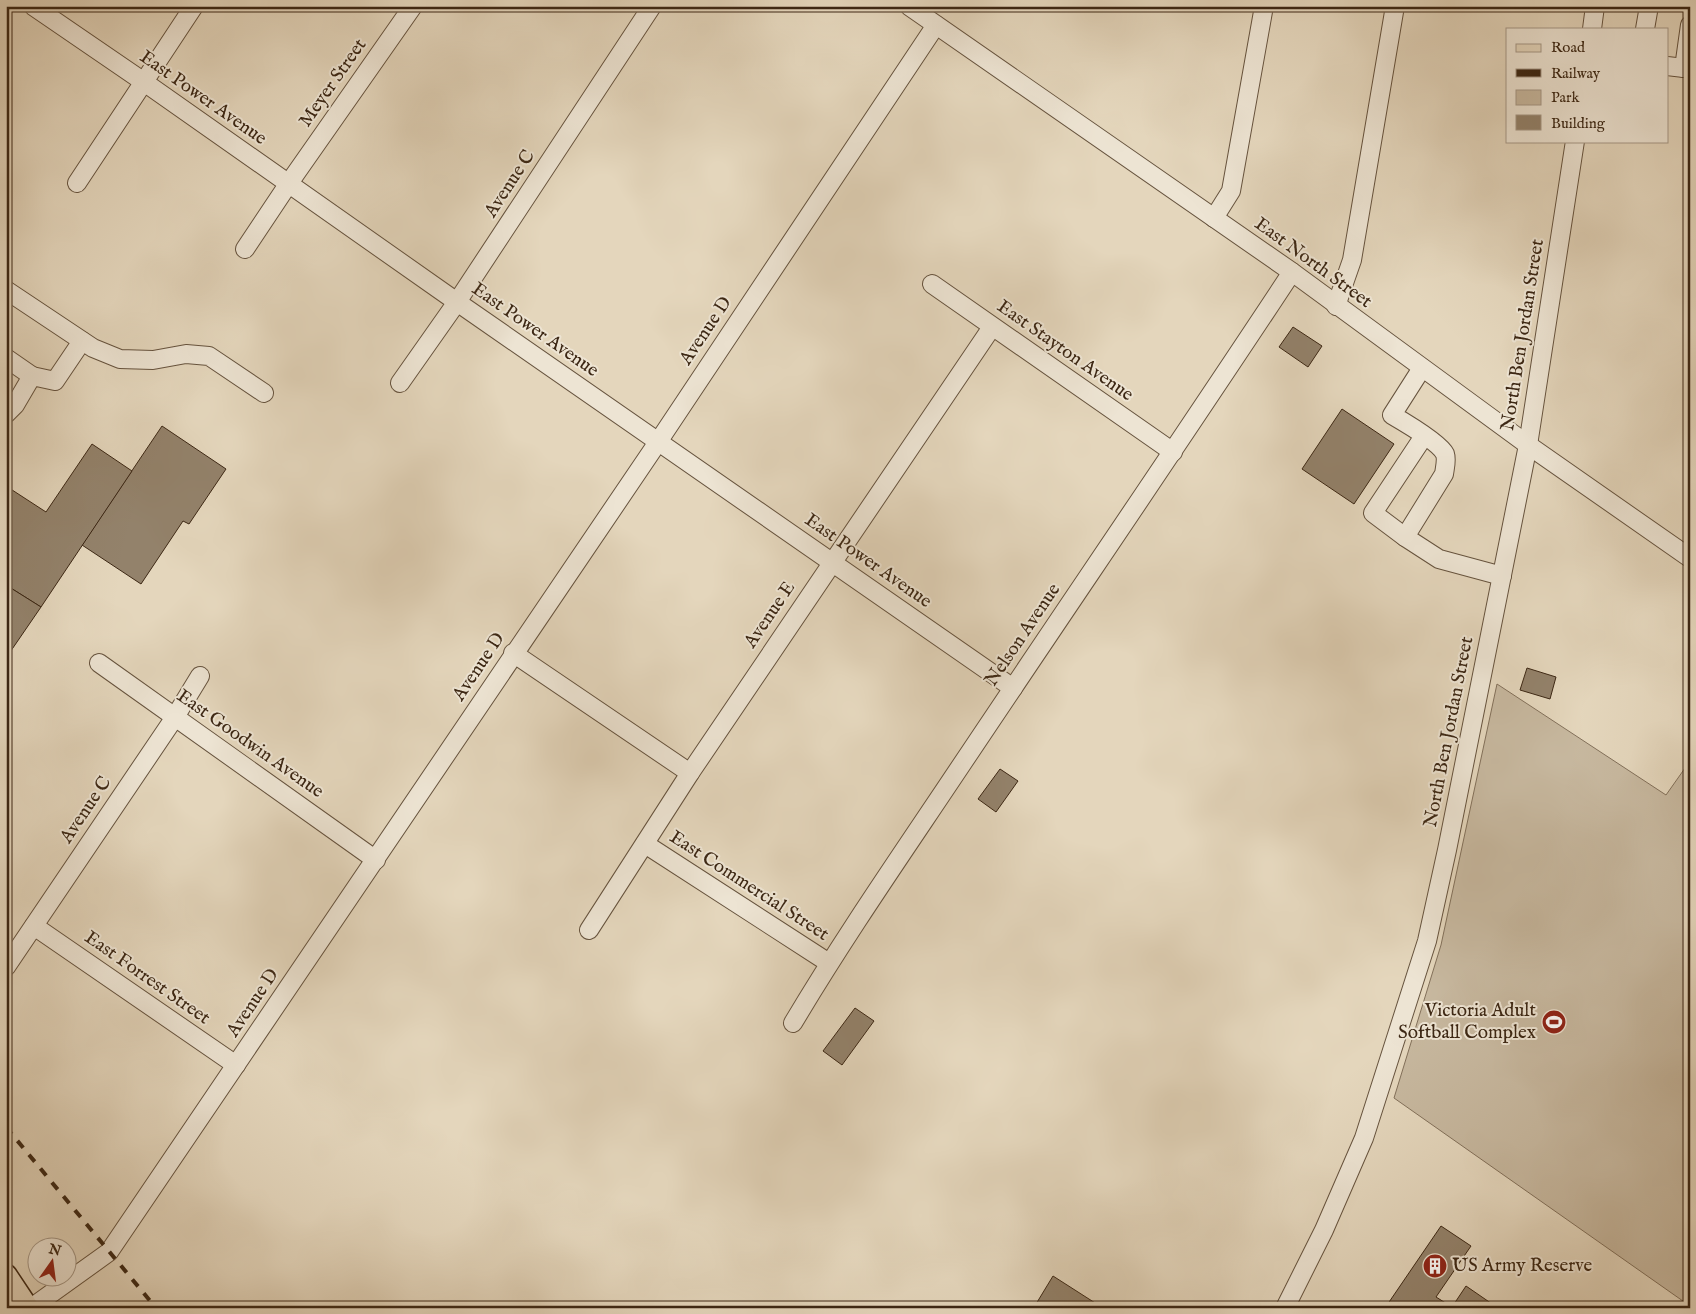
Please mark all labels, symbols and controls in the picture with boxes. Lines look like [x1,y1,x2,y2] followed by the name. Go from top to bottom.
[1506,28,1668,142] legend
[294,34,373,132] street label: Meyer Street
[1551,38,1586,57] text: Road
[135,45,271,151] street label: East Power Avenue
[1551,64,1601,83] text: Railway
[1551,88,1581,107] text: Park
[1551,114,1606,133] text: Building
[479,146,541,223] street label: Avenue C
[1249,212,1377,314] street label: East North Street
[1496,237,1550,433] street label: North Ben Jordan Street
[467,277,603,383] street label: East Power Avenue
[674,292,738,371] street label: Avenue D
[992,295,1138,407] street label: East Stayton Avenue
[800,508,936,614] street label: East Power Avenue
[738,577,801,654] street label: Avenue E
[980,579,1066,691] street label: Nelson Avenue
[447,628,511,707] street label: Avenue D
[1419,634,1479,829] street label: North Ben Jordan Street
[172,684,328,804] street label: East Goodwin Avenue
[54,772,117,849] street label: Avenue C
[665,825,834,947] street label: East Commercial Street
[79,926,215,1031] street label: East Forrest Street
[221,964,285,1043] street label: Avenue D
[1398,999,1536,1045] place label: Victoria Adult Softball Complex
[1541,1009,1567,1035] sports icon: Victoria Adult Softball Complex
[28,1236,78,1286] north arrow
[46,1240,63,1261] text: N
[1422,1253,1448,1279] building icon: US Army Reserve
[1452,1254,1593,1278] place label: US Army Reserve

